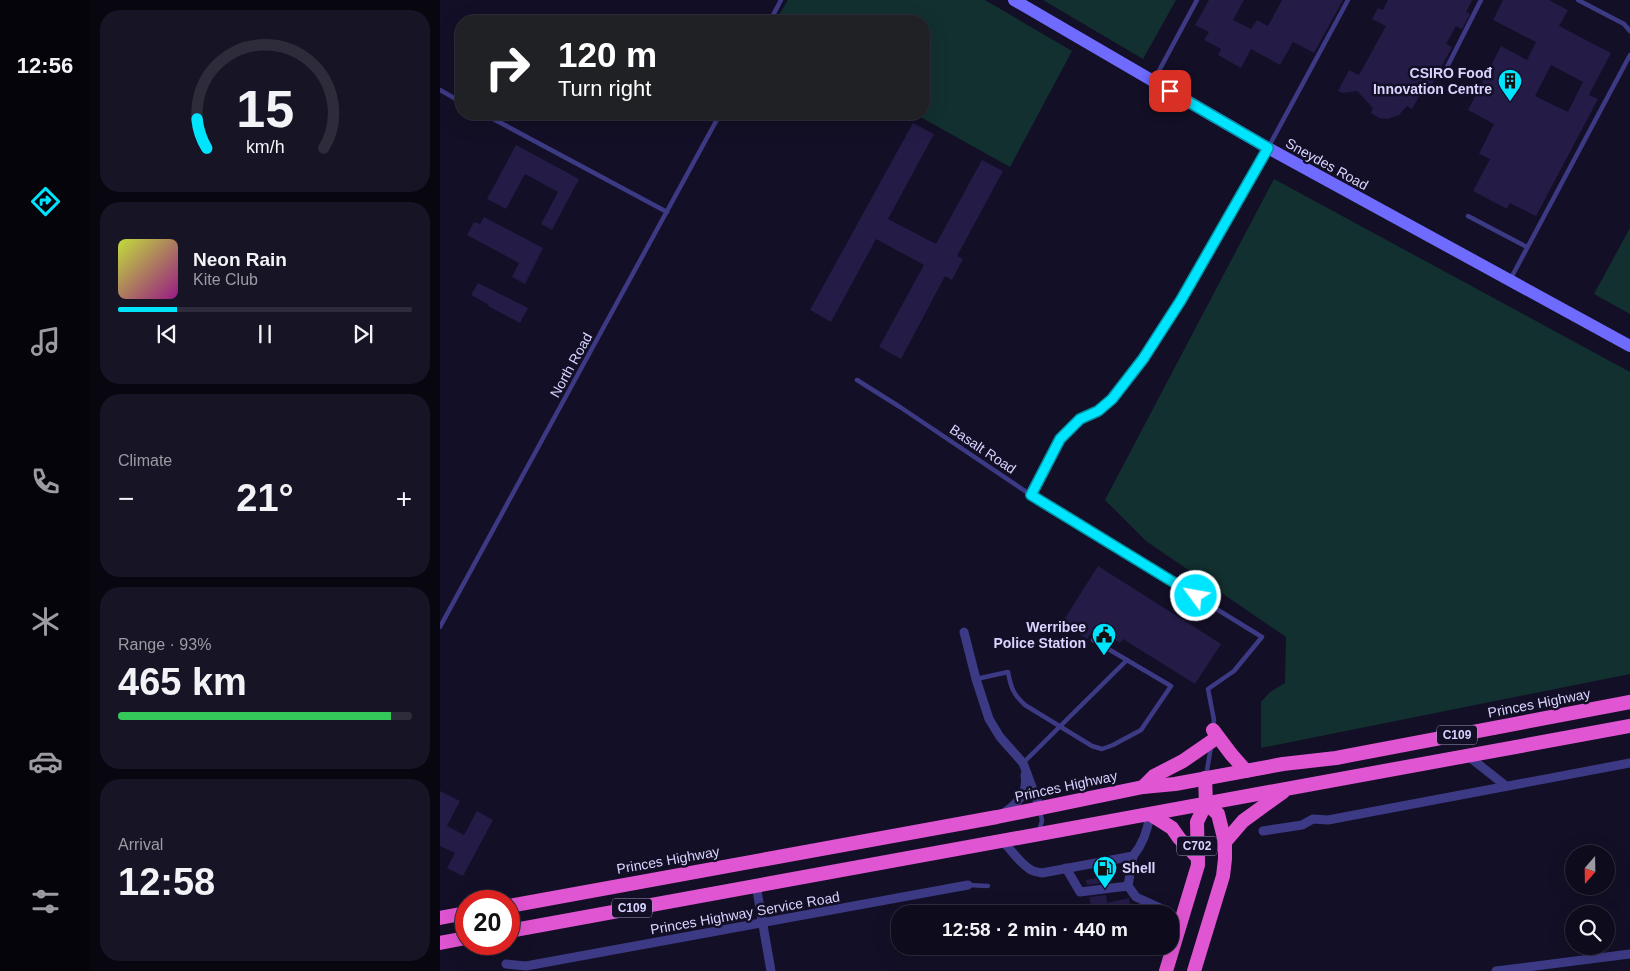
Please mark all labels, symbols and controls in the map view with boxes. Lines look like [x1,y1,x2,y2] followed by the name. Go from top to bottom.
[475,35,540,100] icon: right
[558,35,657,74] text: 120 m
[17,53,73,78] text: 12:56
[1373,65,1492,97] place label: CSIRO Foođ Innovation Centre
[1497,68,1523,102] building icon: CSIRO Foođ Innovation Centre
[1149,70,1191,112] pin
[558,76,651,101] text: Turn right
[1156,77,1184,105] icon: arrive
[236,80,294,138] text: 15
[1283,135,1371,193] street label: Sneydes Road
[246,137,284,157] text: km/h
[28,184,63,219] icon: directions
[193,249,287,270] text: Neon Rain
[193,271,258,288] text: Kite Club
[153,320,181,348] icon: previous
[251,320,279,348] icon: pause
[349,320,377,348] icon: next
[28,324,63,359] icon: music
[547,330,595,400] street label: North Road
[947,421,1019,477] street label: Basalt Road
[118,452,172,469] text: Climate
[28,464,63,499] icon: phone
[236,477,294,519] text: 21°
[118,483,134,514] text: −
[396,483,412,514] text: +
[1169,569,1221,621] position arrow
[28,604,63,639] icon: climate
[993,619,1086,651] place label: Werribee Police Station
[1091,622,1117,656] public building icon: Werribee Police Station
[118,636,211,653] text: Range · 93%
[118,661,247,703] text: 465 km
[1486,685,1592,721] street label: Princes Highway
[1437,726,1477,744] road number: C109
[28,744,63,779] icon: car
[1013,767,1119,805] street label: Princes Highway
[118,836,163,853] text: Arrival
[1177,836,1217,856] road number: C702
[615,843,721,877] street label: Princes Highway
[1565,845,1615,895] north arrow
[1565,845,1615,955] map controls
[1092,855,1118,889] fuel station icon: Shell
[1122,860,1155,876] place label: Shell
[118,861,215,903] text: 12:58
[28,884,63,919] icon: filters
[649,888,841,938] street label: Princes Highway Service Road
[455,890,520,955] speed limit sign: 20
[612,898,652,918] road number: C109
[1565,905,1615,955] button: search
[942,919,1128,940] text: 12:58 · 2 min · 440 m

